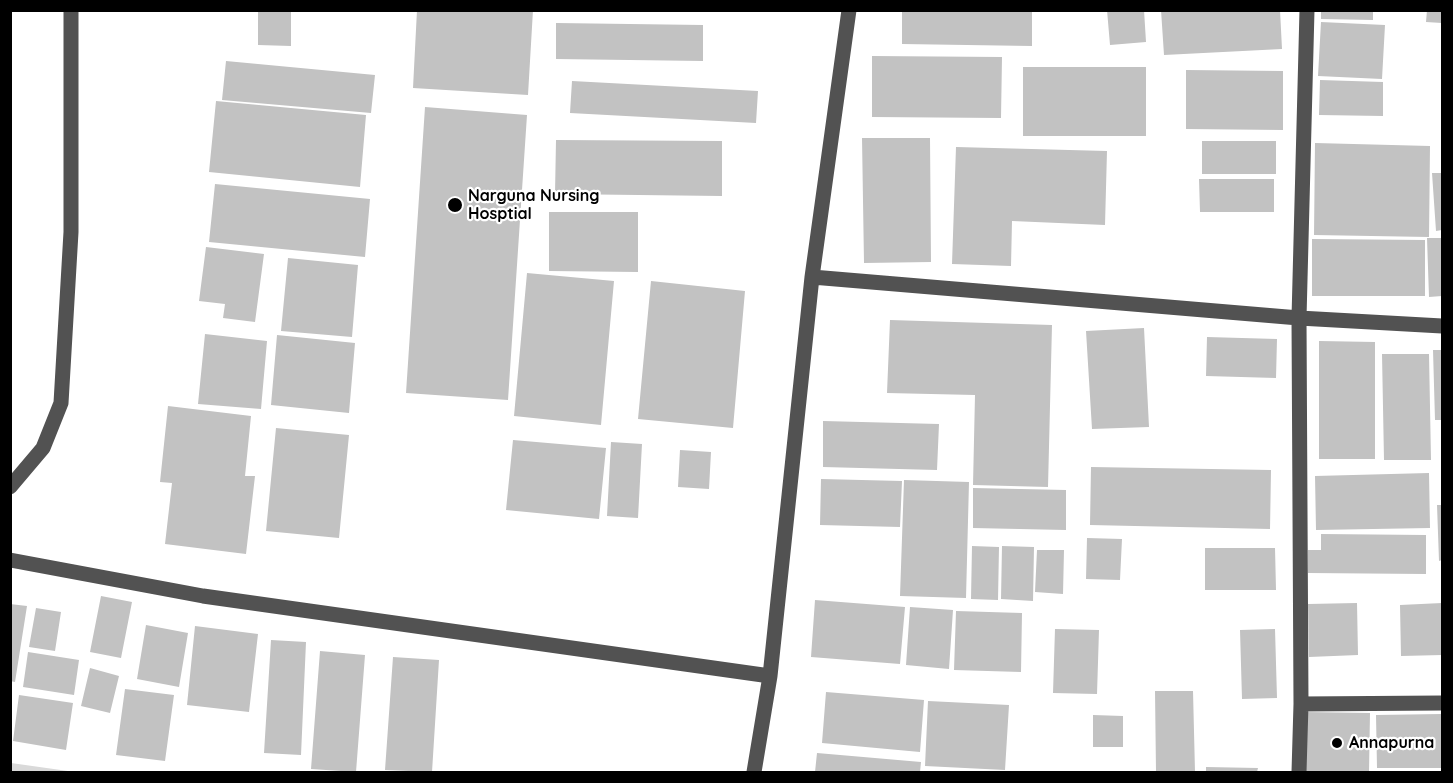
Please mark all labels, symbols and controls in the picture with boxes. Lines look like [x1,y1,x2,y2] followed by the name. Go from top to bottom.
[468,186,599,224] place label: Narguna Nursing Hosptial
[446,196,464,214] marker: Narguna Nursing Hosptial
[1349,733,1434,753] place label: Annapurna
[1330,736,1344,750] marker: Annapurna

